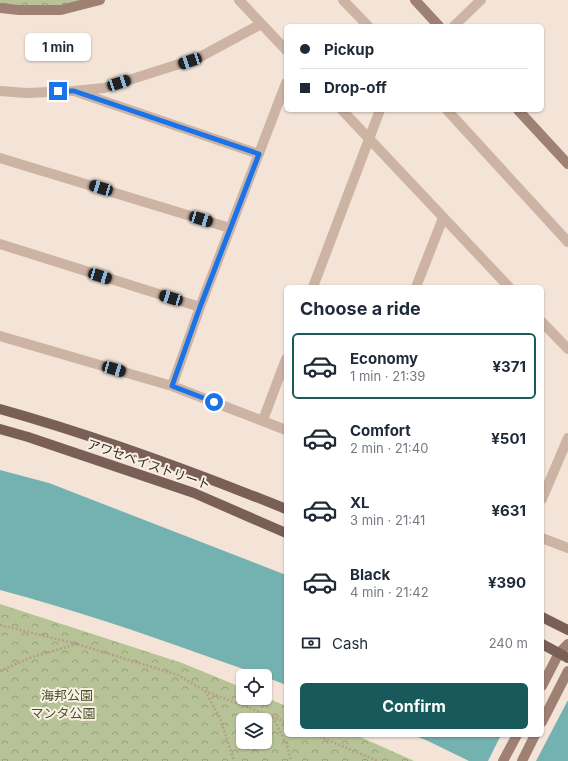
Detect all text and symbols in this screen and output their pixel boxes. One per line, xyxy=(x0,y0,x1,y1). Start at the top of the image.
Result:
callout: 1 min xyxy=(25,33,91,61)
text: 1 min xyxy=(42,39,74,55)
text: Pickup xyxy=(324,40,374,59)
car xyxy=(177,51,203,71)
car xyxy=(106,74,132,92)
text: Drop-off xyxy=(324,78,387,97)
route end xyxy=(49,82,67,100)
car xyxy=(88,179,114,197)
car xyxy=(188,210,214,228)
car xyxy=(87,267,113,285)
car xyxy=(158,289,184,307)
text: Choose a ride xyxy=(300,298,421,319)
icon: car xyxy=(302,348,338,384)
text: Economy xyxy=(350,349,418,368)
text: ¥371 xyxy=(493,357,526,376)
car xyxy=(101,360,127,378)
text: 1 min · 21:39 xyxy=(350,368,425,384)
route start xyxy=(205,393,223,411)
icon: car xyxy=(302,420,338,456)
text: Comfort xyxy=(350,421,411,440)
text: ¥501 xyxy=(491,429,526,448)
street label: アワセベイストリート xyxy=(85,435,213,493)
text: 2 min · 21:40 xyxy=(350,440,428,456)
icon: car xyxy=(302,492,338,528)
text: XL xyxy=(350,493,370,512)
text: ¥631 xyxy=(492,501,526,520)
text: 3 min · 21:41 xyxy=(350,512,425,528)
icon: car xyxy=(302,564,338,600)
text: Black xyxy=(350,565,390,584)
text: ¥390 xyxy=(488,573,526,592)
text: 4 min · 21:42 xyxy=(350,584,429,600)
icon: cash xyxy=(300,632,322,654)
text: Cash xyxy=(332,634,368,653)
text: 240 m xyxy=(489,635,528,651)
map controls xyxy=(236,669,272,749)
button: locate xyxy=(236,669,272,705)
button: Confirm xyxy=(300,683,528,729)
park label: 海邦公園 xyxy=(41,687,93,703)
park label: マンタ公園 xyxy=(30,705,96,721)
button: layers xyxy=(236,713,272,749)

